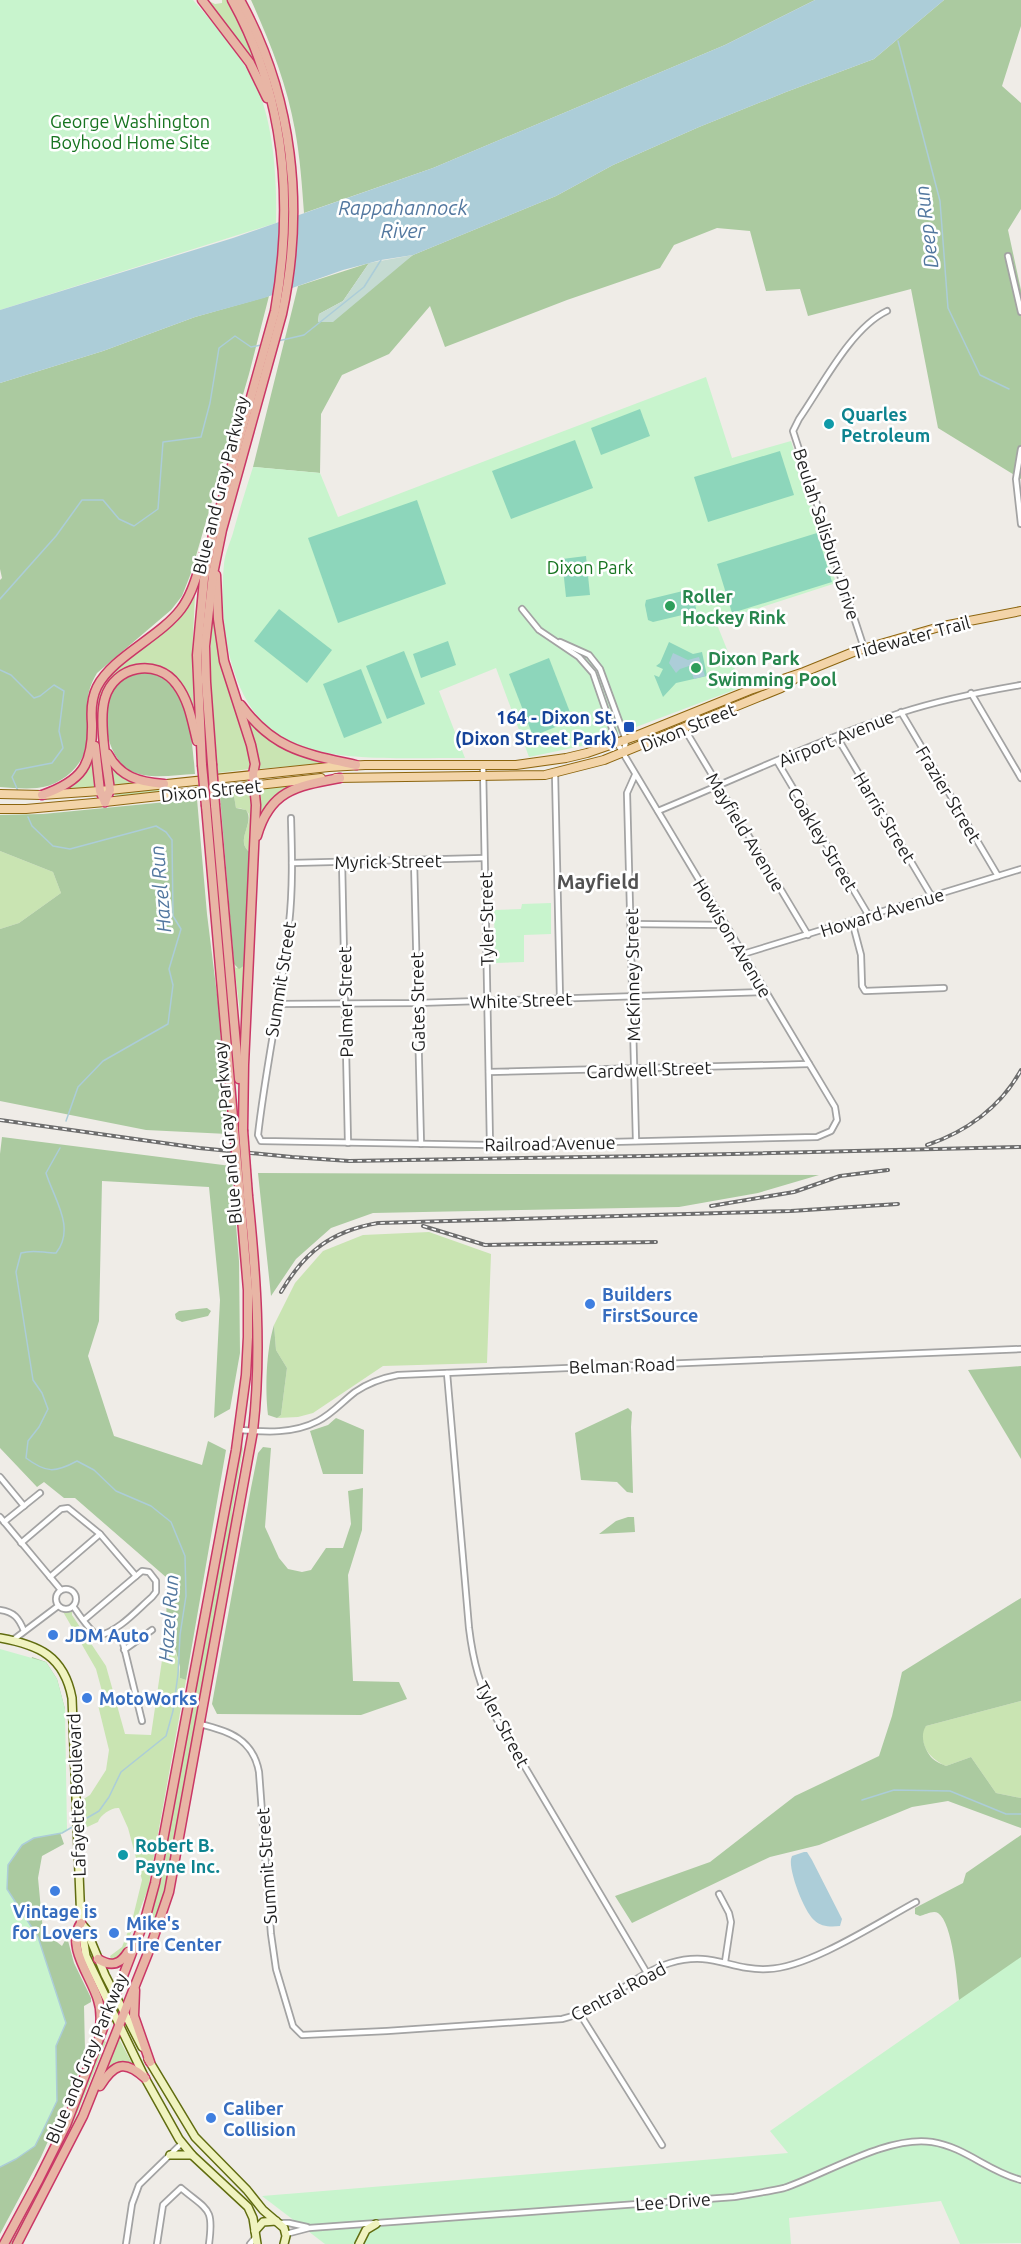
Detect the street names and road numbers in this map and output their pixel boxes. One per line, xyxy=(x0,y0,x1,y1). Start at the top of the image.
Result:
street label: Blue and Gray Parkway xyxy=(188,393,252,576)
street label: Beulah Salisbury Drive xyxy=(790,446,864,622)
street label: Tidewater Trail xyxy=(850,612,972,662)
street label: Dixon Street xyxy=(637,699,739,755)
street label: Airport Avenue xyxy=(775,706,897,770)
street label: Frazier Street xyxy=(912,742,986,846)
street label: Harris Street xyxy=(850,768,920,866)
street label: Mayfield Avenue xyxy=(703,769,789,895)
street label: Dixon Street xyxy=(160,775,262,805)
street label: Coakley Street xyxy=(784,783,862,895)
street label: Myrick Street xyxy=(334,850,442,872)
street label: Tyler Street xyxy=(475,872,497,966)
street label: Howison Avenue xyxy=(690,875,776,1001)
street label: Howard Avenue xyxy=(818,884,946,940)
street label: McKinney Street xyxy=(621,908,643,1042)
street label: Summit Street xyxy=(261,920,299,1038)
street label: Palmer Street xyxy=(334,946,356,1058)
street label: Gates Street xyxy=(406,952,428,1052)
street label: White Street xyxy=(469,988,573,1012)
street label: Blue and Gray Parkway xyxy=(209,1041,245,1225)
street label: Cardwell Street xyxy=(586,1057,712,1081)
street label: Railroad Avenue xyxy=(484,1132,616,1154)
street label: Belman Road xyxy=(568,1353,676,1377)
street label: Tyler Street xyxy=(472,1678,534,1770)
street label: Lafayette Boulevard xyxy=(63,1713,89,1877)
street label: Summit Street xyxy=(252,1807,280,1925)
street label: Central Road xyxy=(567,1958,669,2024)
street label: Blue and Gray Parkway xyxy=(41,1970,131,2146)
street label: Lee Drive xyxy=(635,2188,711,2214)

